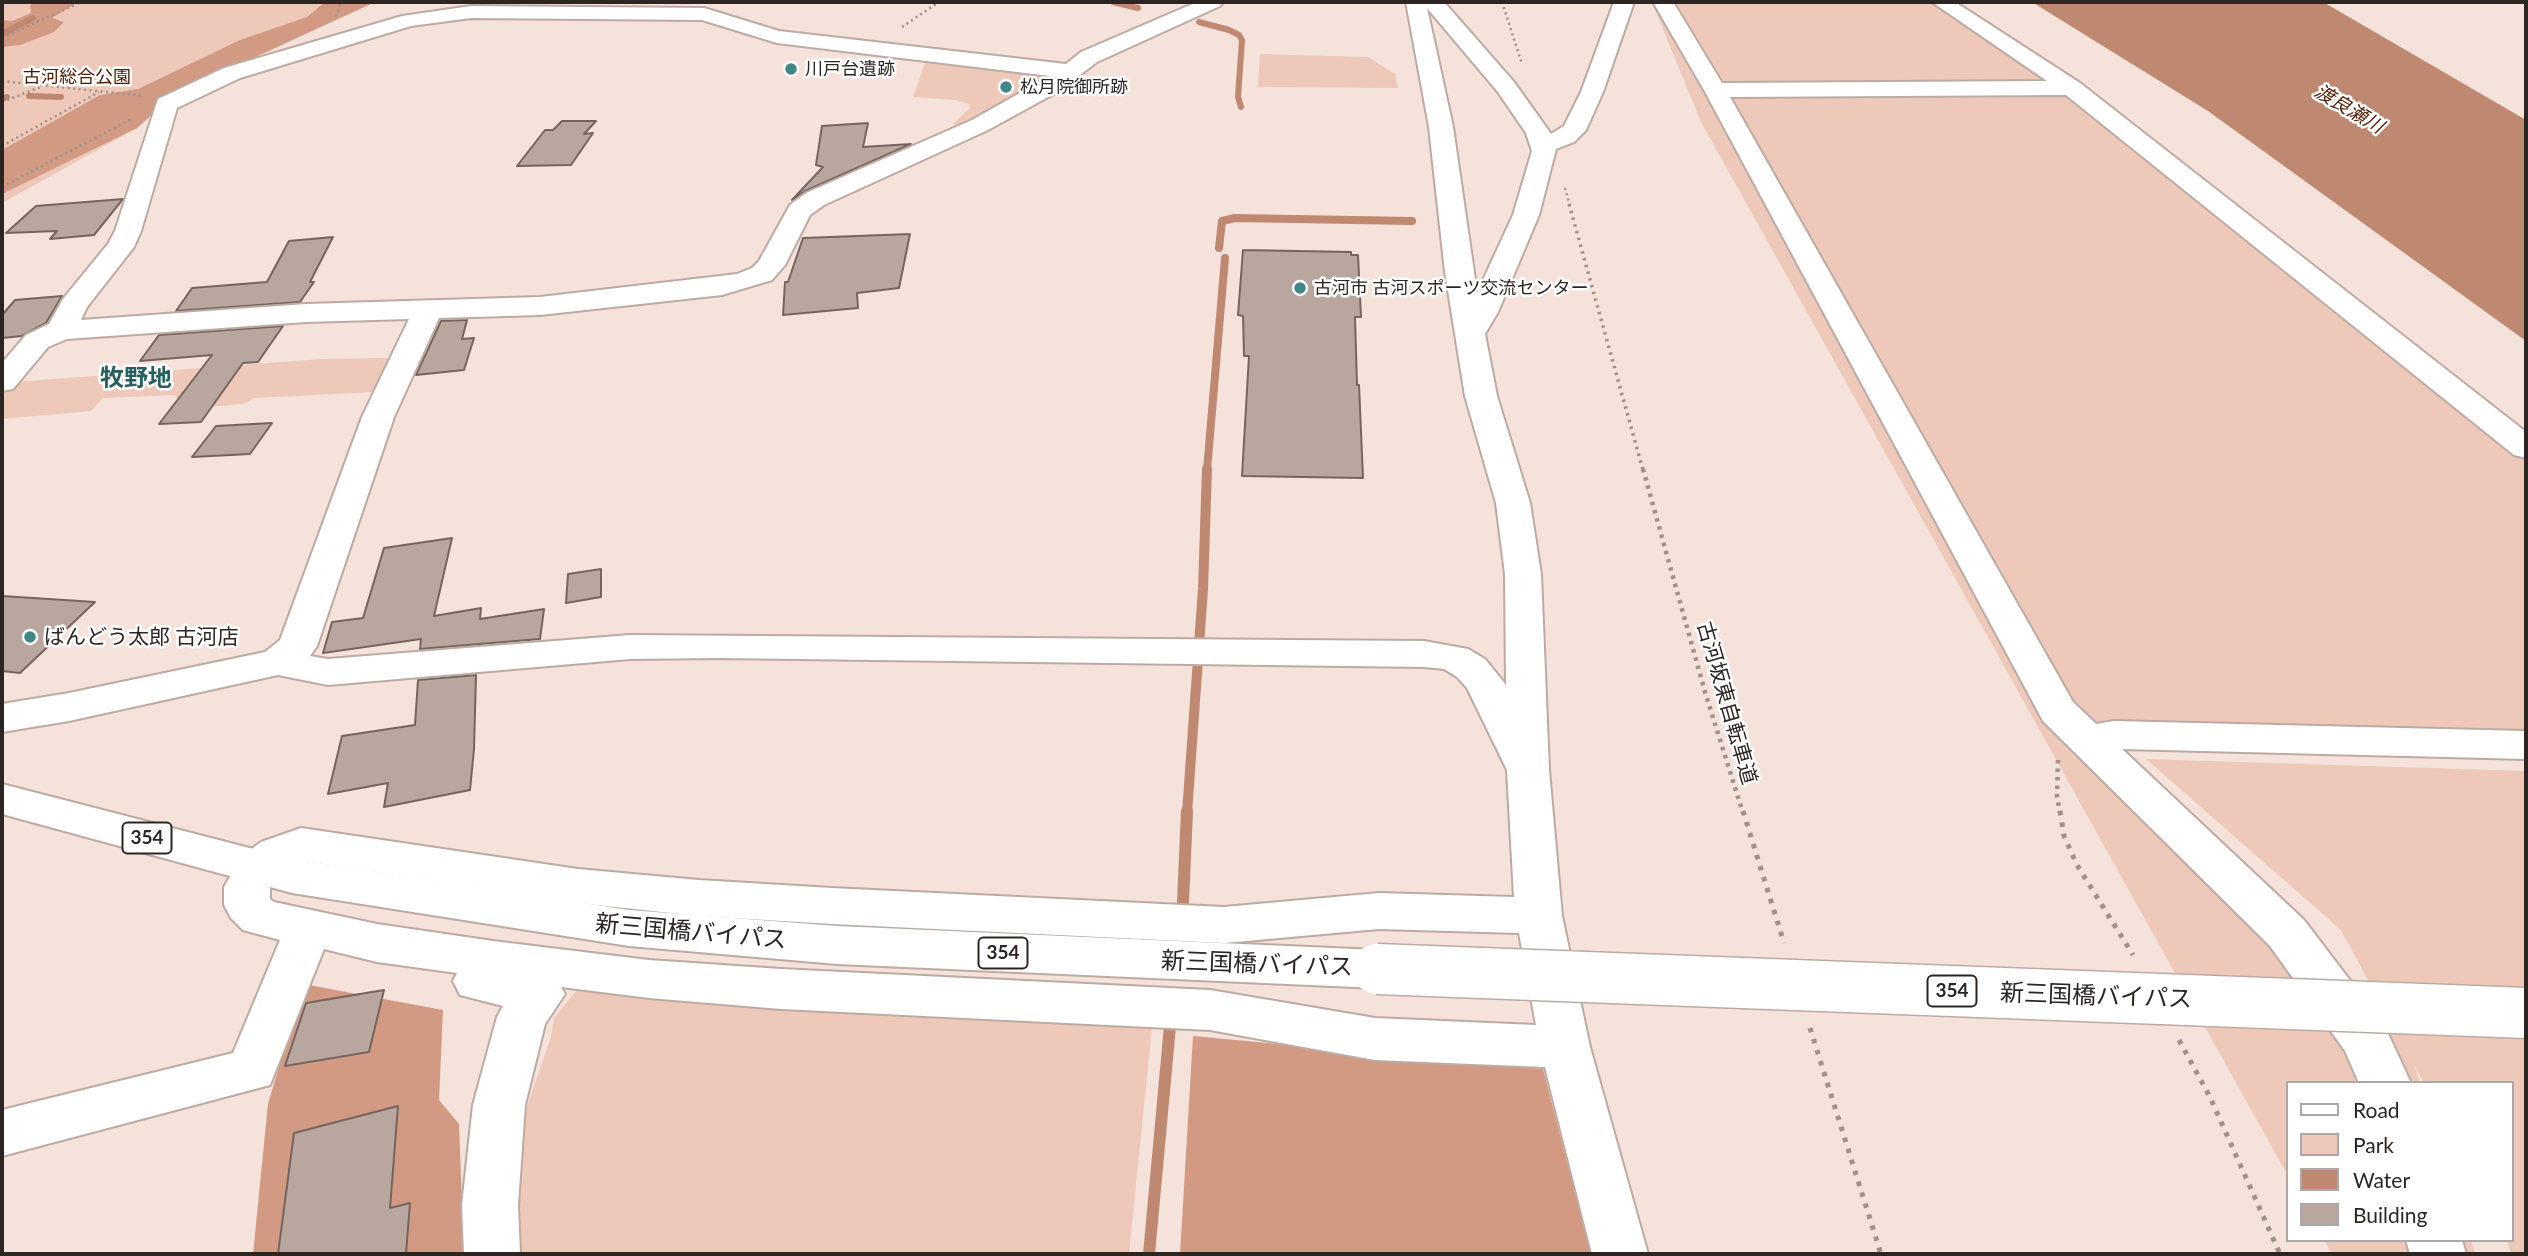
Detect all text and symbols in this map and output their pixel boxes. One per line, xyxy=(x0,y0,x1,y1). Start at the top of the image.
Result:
place label: 川戸台遺跡 xyxy=(805,58,895,80)
marker: 川戸台遺跡 xyxy=(783,61,799,77)
park label: 古河総合公園 xyxy=(23,66,131,88)
place label: 松月院御所跡 xyxy=(1020,76,1128,98)
marker: 松月院御所跡 xyxy=(998,79,1014,95)
water label: 渡良瀬川 xyxy=(2311,80,2387,138)
place label: 古河市 古河スポーツ交流センター xyxy=(1314,277,1589,299)
marker: 古河市 古河スポーツ交流センター xyxy=(1292,280,1308,296)
district label: 牧野地 xyxy=(100,364,172,392)
street label: 古河坂東自転車道 xyxy=(1692,619,1762,787)
place label: ばんどう太郎 古河店 xyxy=(44,624,238,650)
marker: ばんどう太郎 古河店 xyxy=(22,629,38,645)
road number: 354 xyxy=(122,822,172,853)
street label: 新三国橋バイパス xyxy=(594,909,788,955)
road number: 354 xyxy=(978,937,1028,968)
street label: 新三国橋バイパス xyxy=(1161,946,1353,982)
road number: 354 xyxy=(1927,976,1976,1007)
street label: 新三国橋バイパス xyxy=(2000,978,2192,1014)
legend xyxy=(2286,1081,2514,1242)
text: Road xyxy=(2353,1097,2400,1122)
text: Park xyxy=(2353,1132,2394,1157)
text: Water xyxy=(2353,1167,2410,1192)
text: Building xyxy=(2353,1202,2428,1227)

